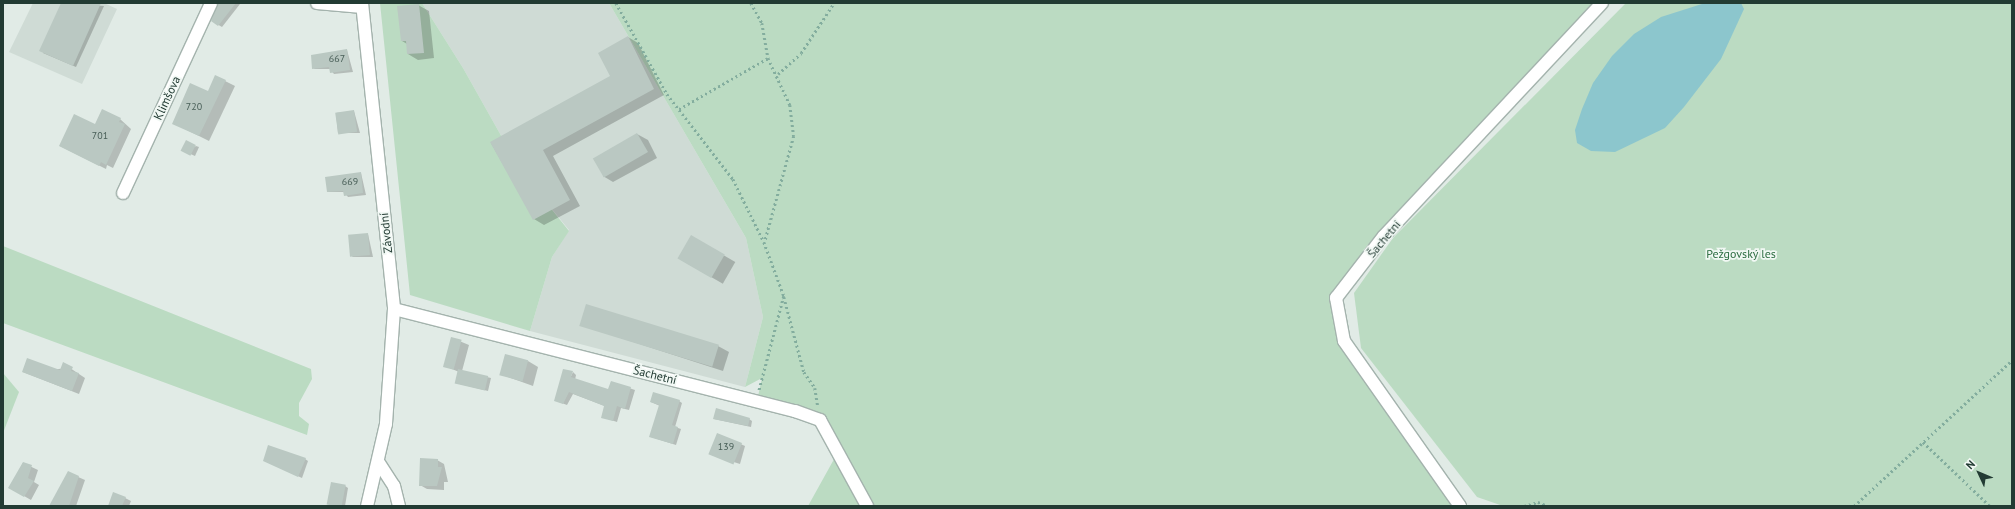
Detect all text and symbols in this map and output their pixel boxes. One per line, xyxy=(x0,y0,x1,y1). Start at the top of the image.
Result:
house number: 667 xyxy=(329,53,345,65)
street label: Klimšova xyxy=(151,74,183,122)
house number: 720 xyxy=(186,101,202,113)
house number: 701 xyxy=(92,130,108,142)
house number: 669 xyxy=(342,176,358,188)
street label: Závodní xyxy=(377,212,395,254)
street label: Šachetní xyxy=(1364,217,1404,261)
park label: Pežgovský les xyxy=(1706,247,1776,261)
street label: Šachetní xyxy=(632,363,678,387)
house number: 139 xyxy=(718,441,734,453)
north arrow xyxy=(1959,453,1999,493)
text: N xyxy=(1963,457,1978,472)

